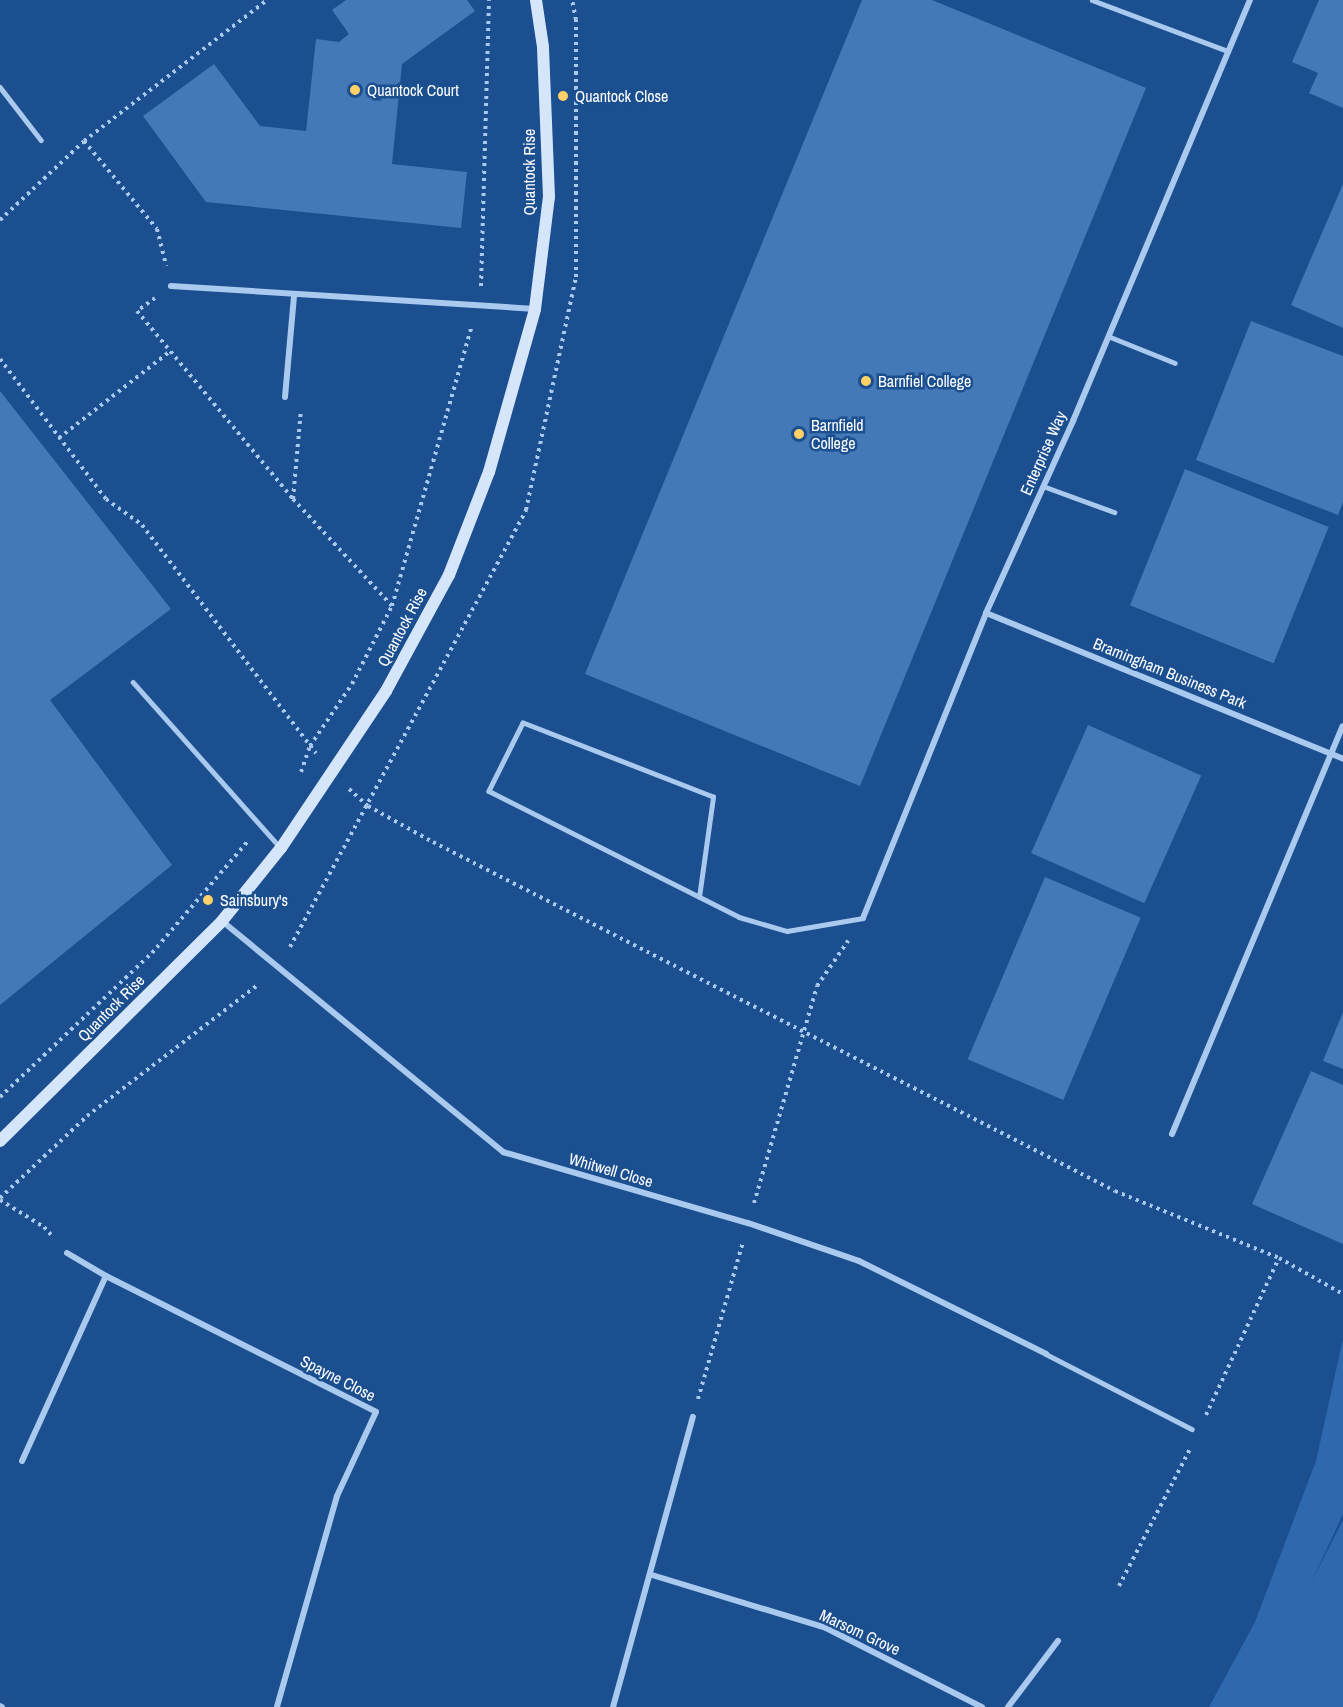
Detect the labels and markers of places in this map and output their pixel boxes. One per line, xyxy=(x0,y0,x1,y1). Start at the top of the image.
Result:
place label: Quantock Court xyxy=(367,80,459,100)
marker: Quantock Court xyxy=(348,83,362,97)
place label: Quantock Close xyxy=(575,86,668,106)
marker: Quantock Close xyxy=(556,89,570,103)
place label: Barnfiel College xyxy=(878,371,971,391)
marker: Barnfiel College xyxy=(859,374,873,388)
place label: Barnfield College xyxy=(811,415,864,453)
marker: Barnfield College xyxy=(792,427,806,441)
place label: Sainsbury's xyxy=(220,890,288,910)
marker: Sainsbury's xyxy=(201,893,215,907)

